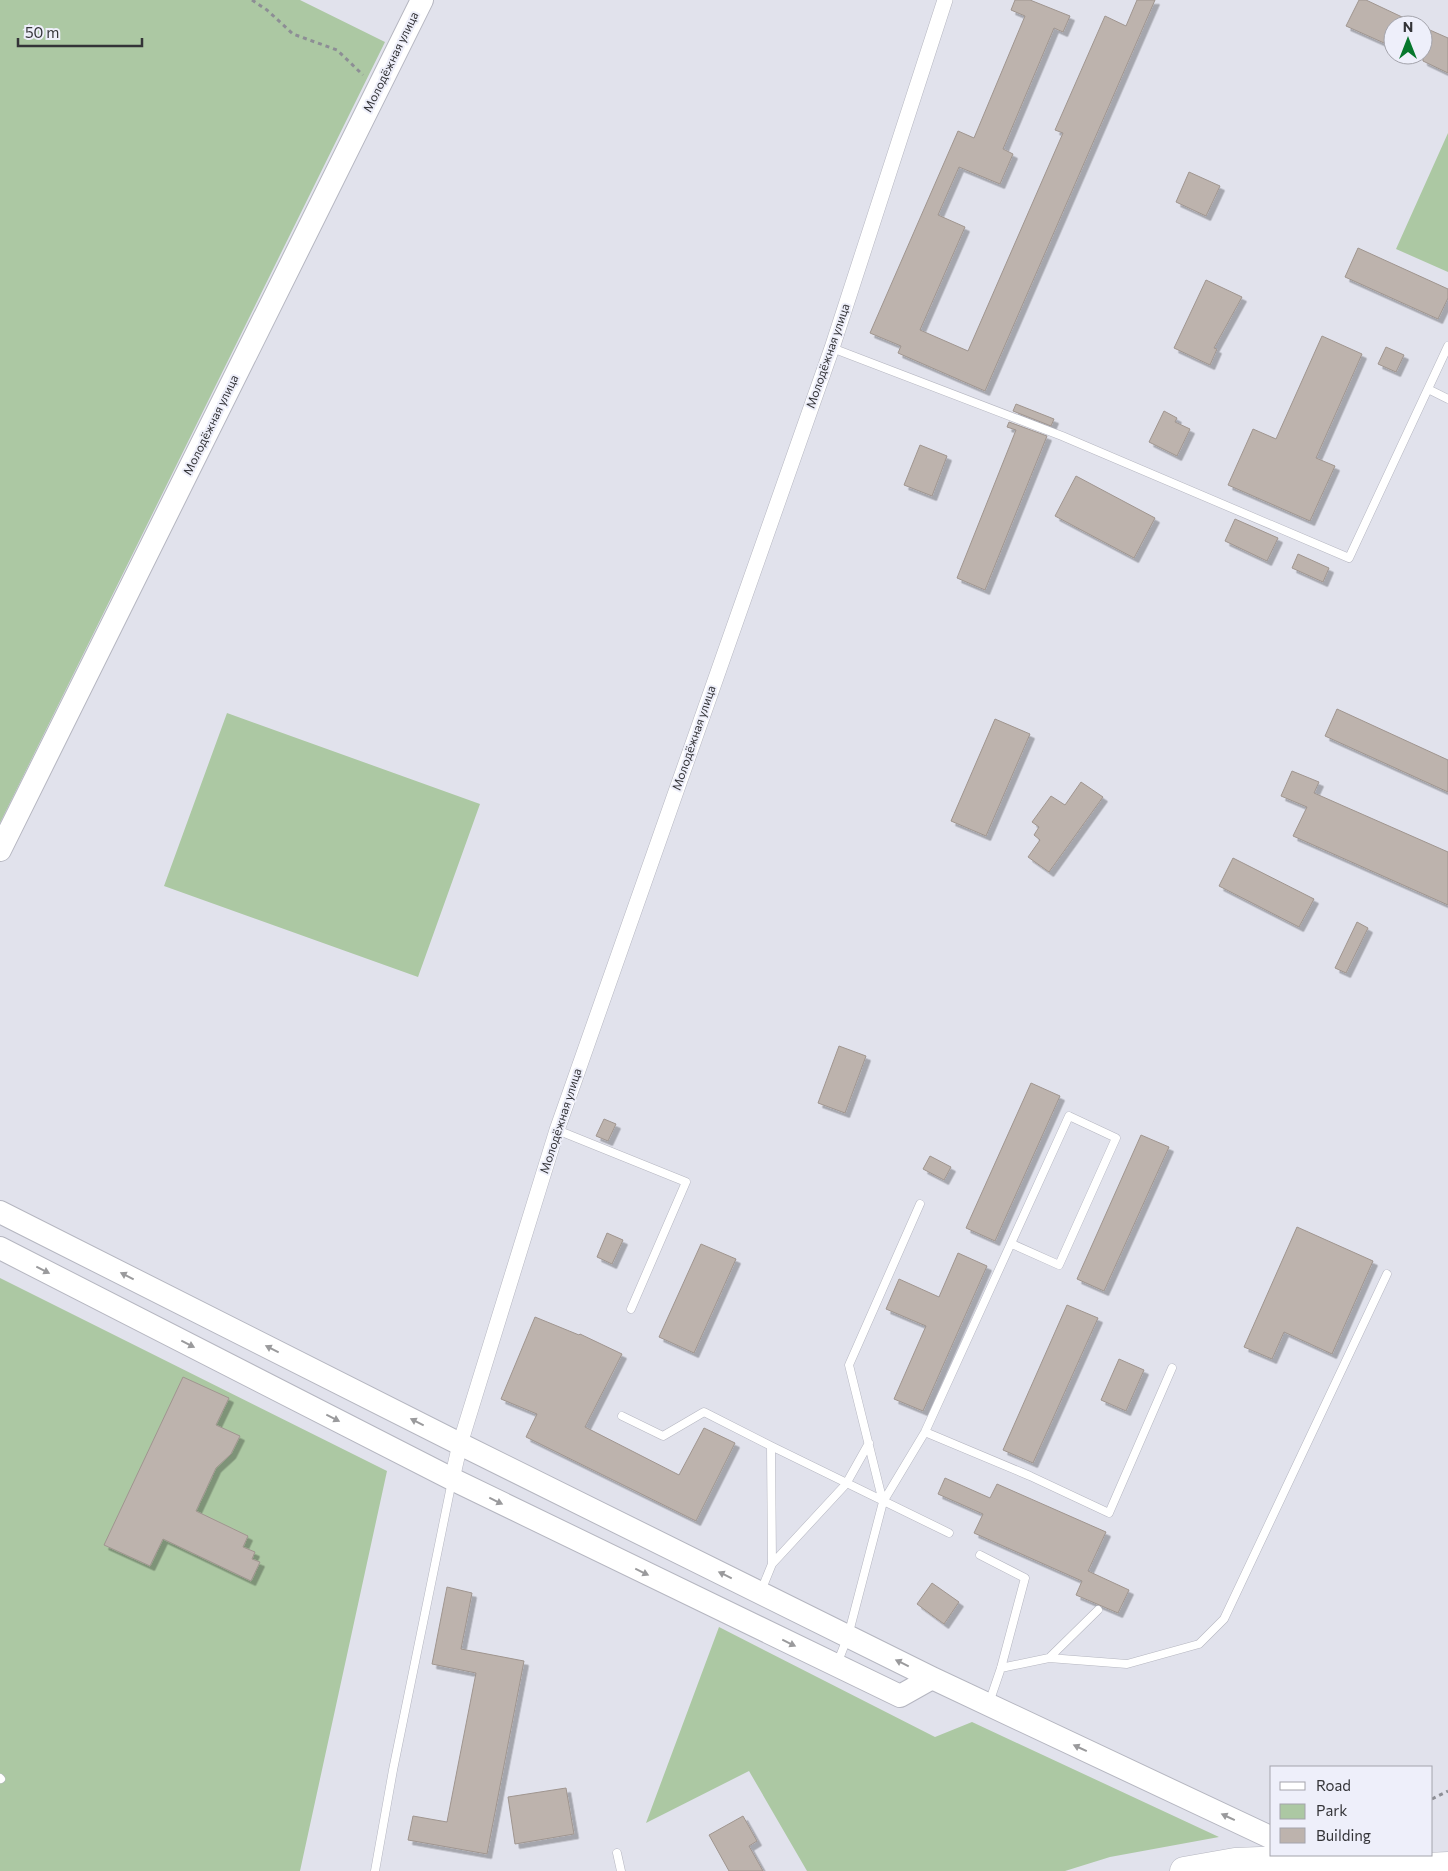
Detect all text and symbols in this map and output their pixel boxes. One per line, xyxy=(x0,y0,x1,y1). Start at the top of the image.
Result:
street label: Молодёжная улица xyxy=(360,9,420,114)
scale bar xyxy=(18,15,141,47)
north arrow xyxy=(1383,15,1433,65)
text: N xyxy=(1403,18,1413,35)
text: 50 m xyxy=(25,23,59,41)
street label: Молодёжная улица xyxy=(803,301,852,410)
street label: Молодёжная улица xyxy=(180,372,240,477)
street label: Молодёжная улица xyxy=(669,683,718,792)
street label: Молодёжная улица xyxy=(536,1066,584,1175)
one-way arrow xyxy=(36,1266,51,1274)
one-way arrow xyxy=(119,1272,134,1280)
one-way arrow xyxy=(181,1340,195,1348)
one-way arrow xyxy=(264,1345,279,1353)
one-way arrow xyxy=(325,1414,340,1422)
one-way arrow xyxy=(409,1418,424,1426)
one-way arrow xyxy=(489,1497,503,1505)
one-way arrow xyxy=(635,1568,649,1576)
one-way arrow xyxy=(718,1571,732,1579)
one-way arrow xyxy=(782,1639,796,1647)
one-way arrow xyxy=(895,1659,909,1667)
one-way arrow xyxy=(1073,1744,1087,1752)
legend xyxy=(1270,1766,1433,1856)
text: Road xyxy=(1316,1776,1351,1794)
text: Park xyxy=(1316,1801,1347,1819)
one-way arrow xyxy=(1221,1813,1235,1821)
text: Building xyxy=(1316,1826,1371,1844)

